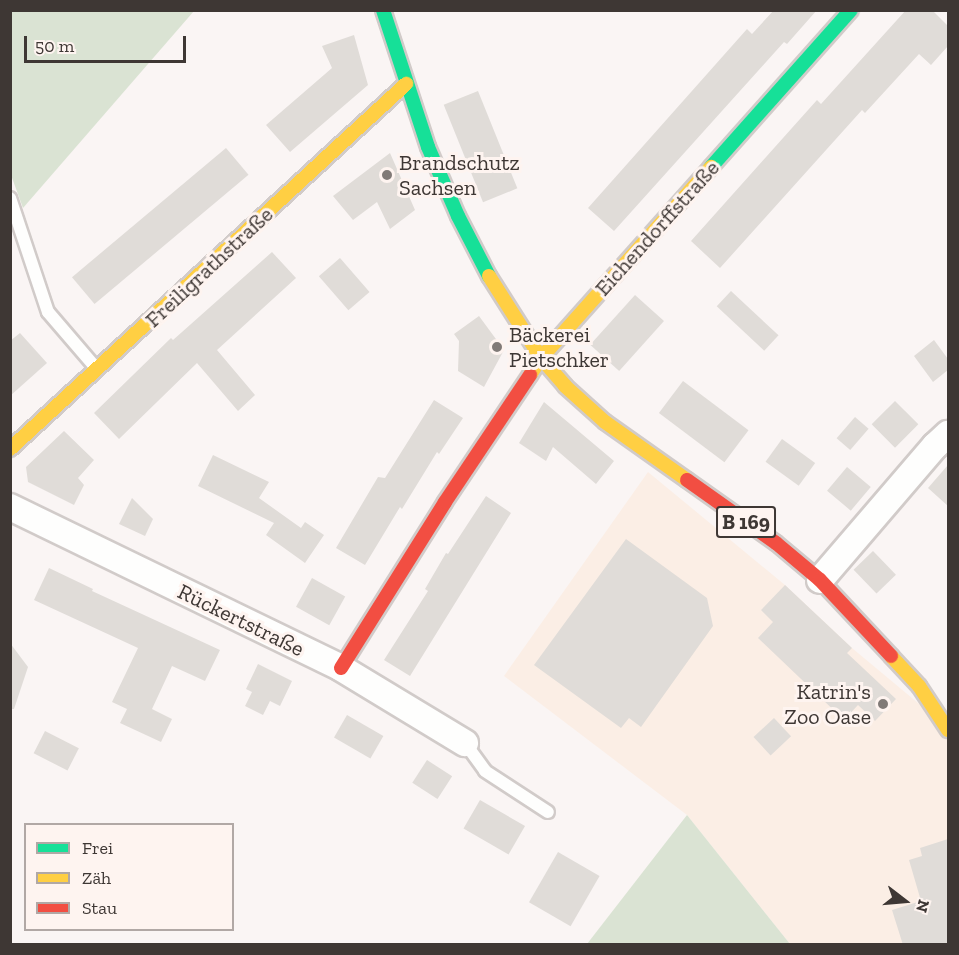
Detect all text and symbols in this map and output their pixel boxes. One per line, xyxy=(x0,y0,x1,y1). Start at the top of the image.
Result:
scale bar xyxy=(27,24,189,62)
text: 50 m xyxy=(35,35,74,57)
place label: Brandschutz Sachsen xyxy=(399,149,520,200)
street label: Eichendorffstraße xyxy=(589,155,725,301)
marker: Brandschutz Sachsen xyxy=(380,168,394,182)
street label: Freiligrathstraße xyxy=(140,201,278,333)
place label: Bäckerei Pietschker xyxy=(509,321,609,372)
marker: Bäckerei Pietschker xyxy=(490,340,504,354)
road number: B 169 xyxy=(716,504,776,540)
street label: Rückertstraße xyxy=(174,578,308,662)
place label: Katrin's Zoo Oase xyxy=(784,678,871,730)
marker: Katrin's Zoo Oase xyxy=(876,697,890,711)
legend xyxy=(24,823,234,931)
text: Frei xyxy=(82,837,113,859)
text: Zäh xyxy=(82,867,111,889)
north arrow xyxy=(875,871,935,931)
text: Stau xyxy=(82,897,117,919)
text: N xyxy=(912,898,934,915)

